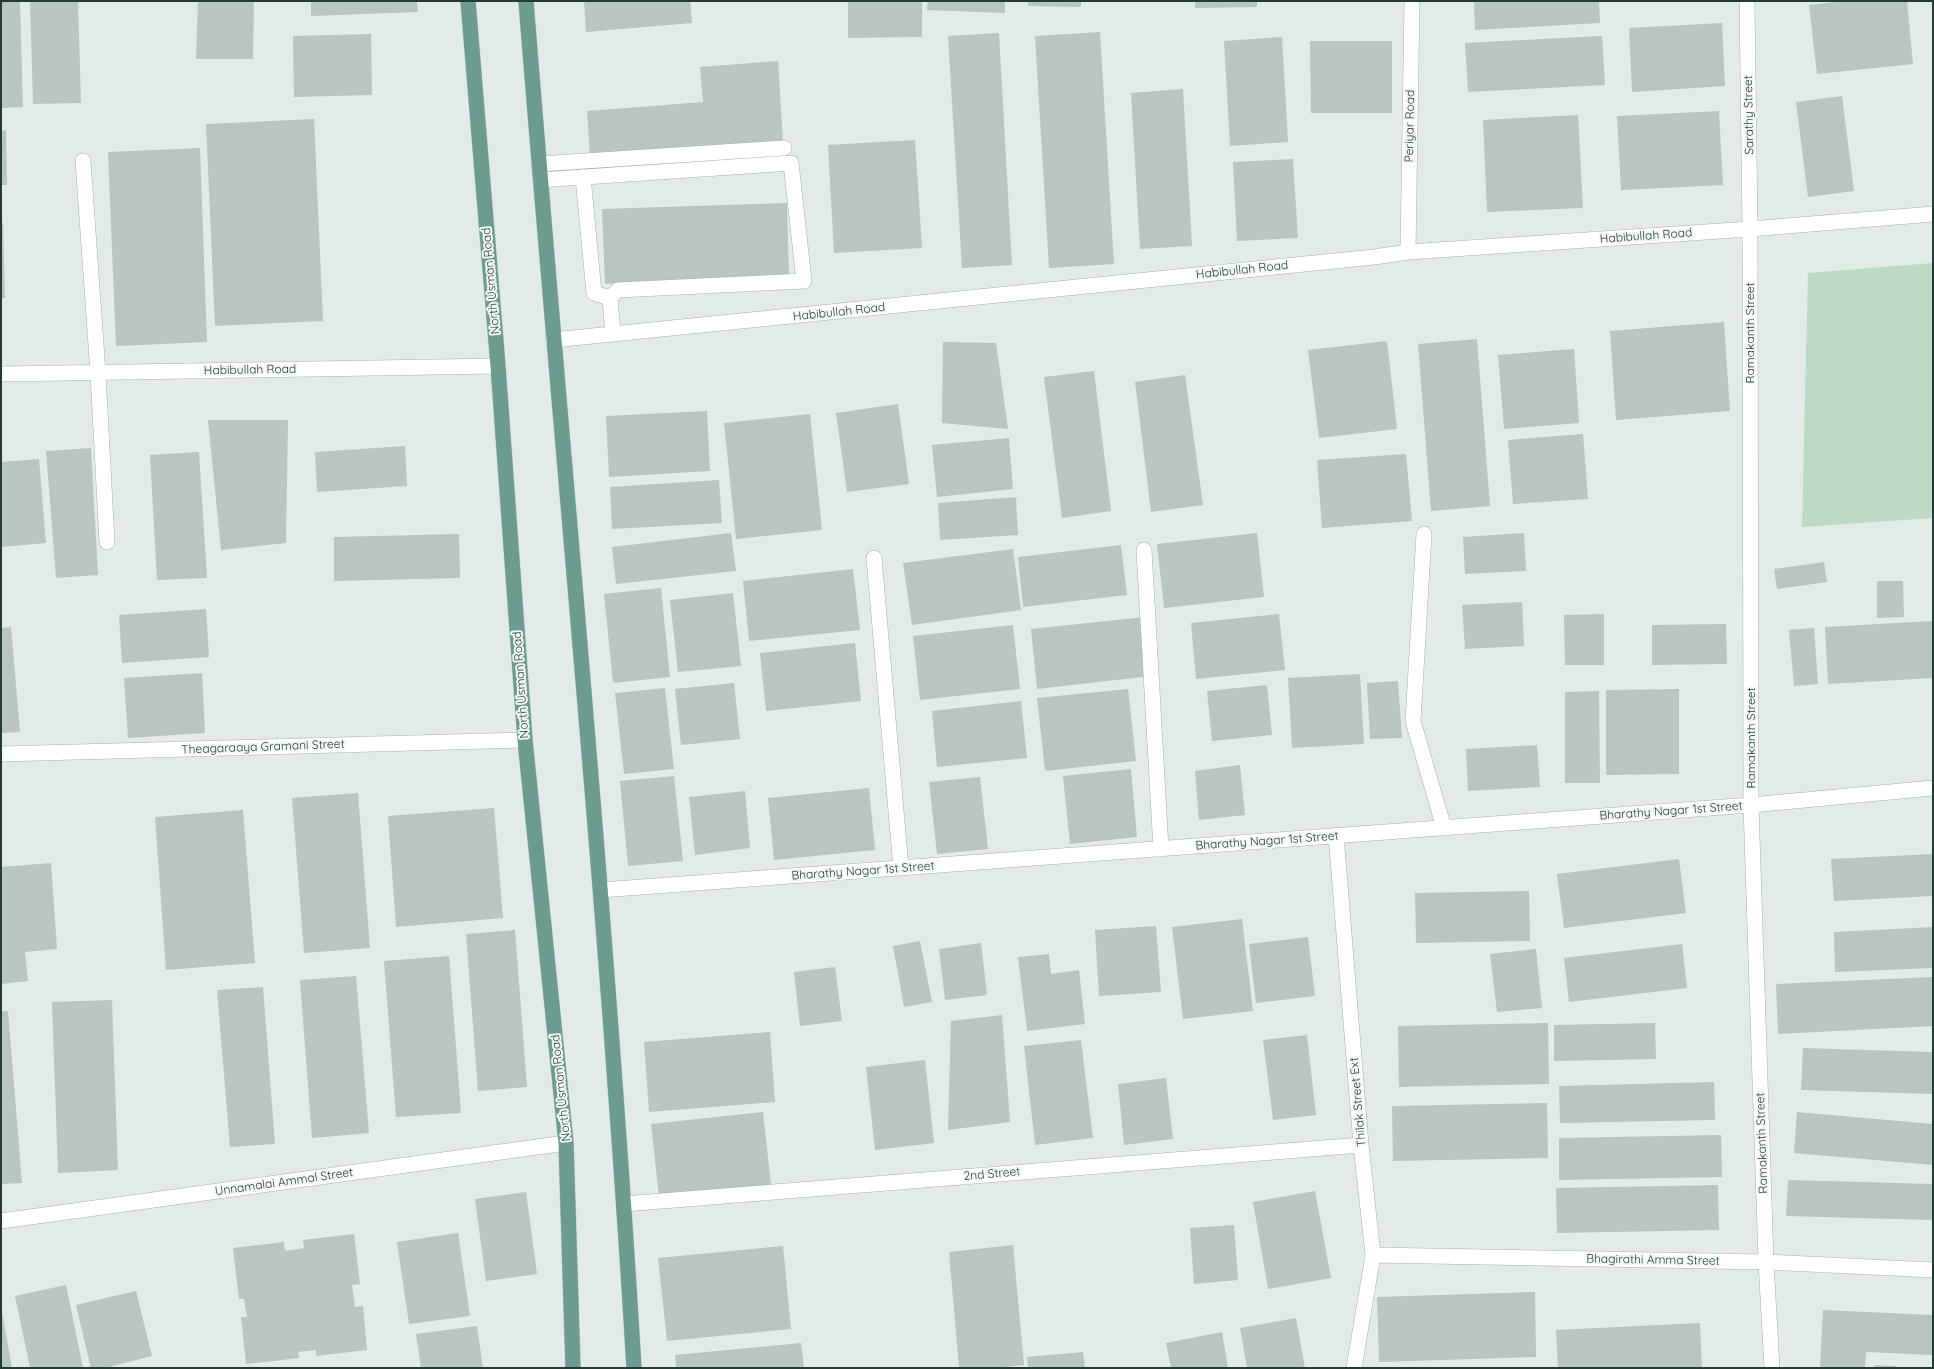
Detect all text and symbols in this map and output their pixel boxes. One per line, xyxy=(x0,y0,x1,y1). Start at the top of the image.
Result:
street label: Sarathy Street xyxy=(1741,75,1757,155)
street label: Periyar Road xyxy=(1402,90,1418,162)
street label: Habibullah Road xyxy=(1599,226,1693,246)
street label: North Usman Road xyxy=(479,227,503,335)
street label: Habibullah Road xyxy=(1195,258,1289,282)
street label: Ramakanth Street xyxy=(1743,282,1757,384)
street label: Habibullah Road xyxy=(792,300,886,324)
street label: Habibullah Road xyxy=(204,362,296,378)
street label: North Usman Road xyxy=(510,631,532,739)
street label: Ramakanth Street xyxy=(1744,687,1758,789)
street label: Theagaraaya Gramani Street xyxy=(181,737,345,757)
street label: Bharathy Nagar 1st Street xyxy=(1599,799,1743,823)
street label: Bharathy Nagar 1st Street xyxy=(1195,829,1339,853)
street label: Bharathy Nagar 1st Street xyxy=(791,859,935,883)
street label: North Usman Road xyxy=(548,1034,574,1142)
street label: Thilak Street Ext xyxy=(1347,1057,1369,1147)
street label: Ramakanth Street xyxy=(1753,1092,1771,1194)
street label: 2nd Street xyxy=(963,1164,1021,1184)
street label: Unnamalai Ammal Street xyxy=(214,1165,354,1199)
street label: Bhagirathi Amma Street xyxy=(1586,1252,1720,1268)

